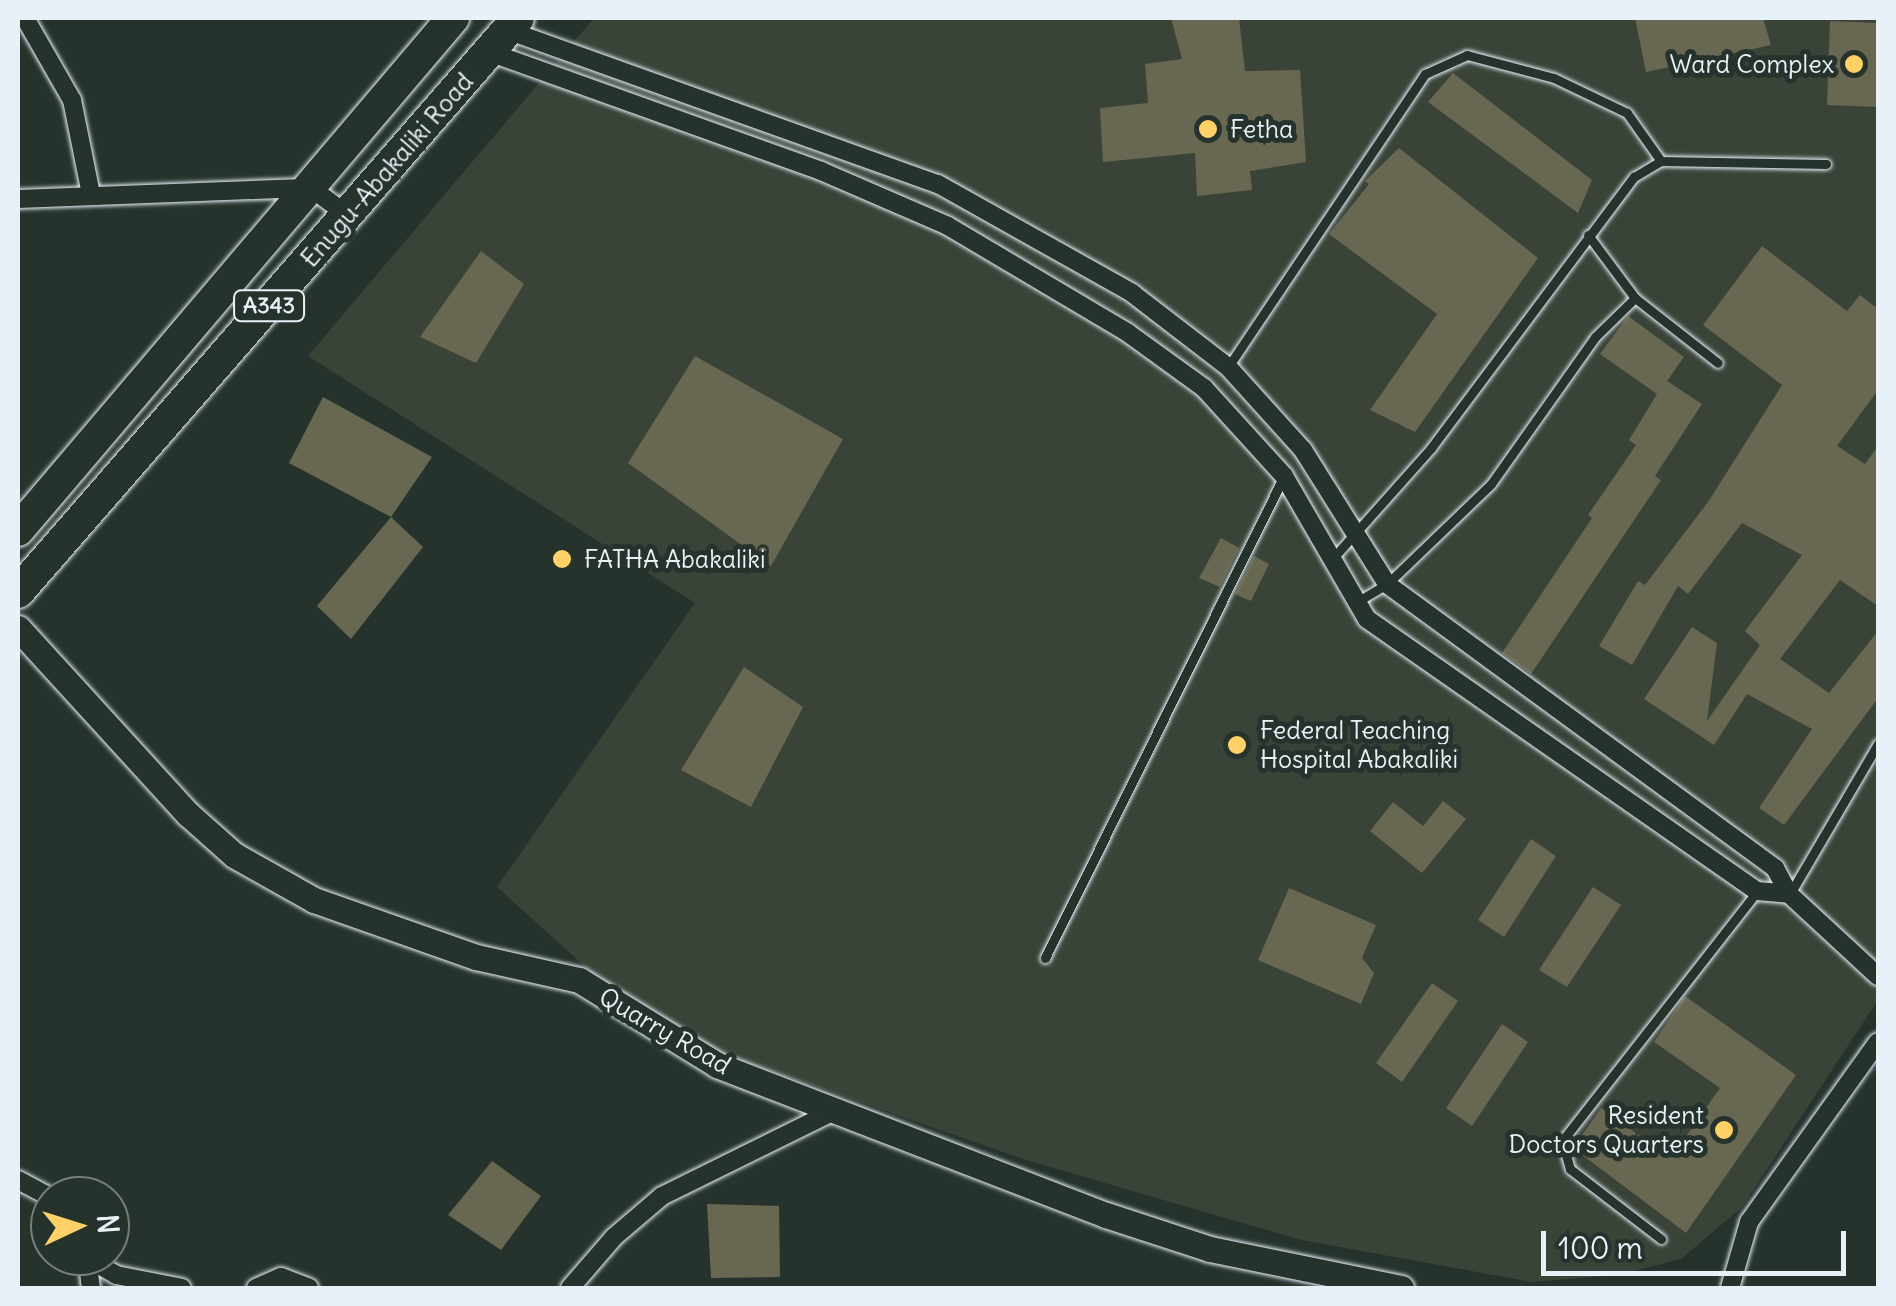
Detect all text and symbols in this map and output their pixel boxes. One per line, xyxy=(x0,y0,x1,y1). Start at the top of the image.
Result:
place label: Ward Complex xyxy=(1669,49,1834,79)
marker: Ward Complex xyxy=(1843,53,1865,75)
street label: Enugu-Abakaliki Road xyxy=(295,67,479,273)
place label: Fetha xyxy=(1230,114,1293,144)
marker: Fetha xyxy=(1195,116,1221,142)
road number: A343 xyxy=(232,289,306,323)
place label: FATHA Abakaliki xyxy=(584,544,766,574)
marker: FATHA Abakaliki xyxy=(549,546,575,572)
place label: Federal Teaching Hospital Abakaliki xyxy=(1260,716,1458,775)
marker: Federal Teaching Hospital Abakaliki xyxy=(1224,732,1250,758)
street label: Quarry Road xyxy=(594,981,736,1081)
place label: Resident Doctors Quarters xyxy=(1508,1101,1704,1160)
marker: Resident Doctors Quarters xyxy=(1713,1119,1735,1141)
north arrow xyxy=(30,1176,130,1276)
scale bar xyxy=(1546,1211,1851,1273)
text: N xyxy=(89,1213,127,1235)
text: 100 m xyxy=(1558,1229,1643,1267)

